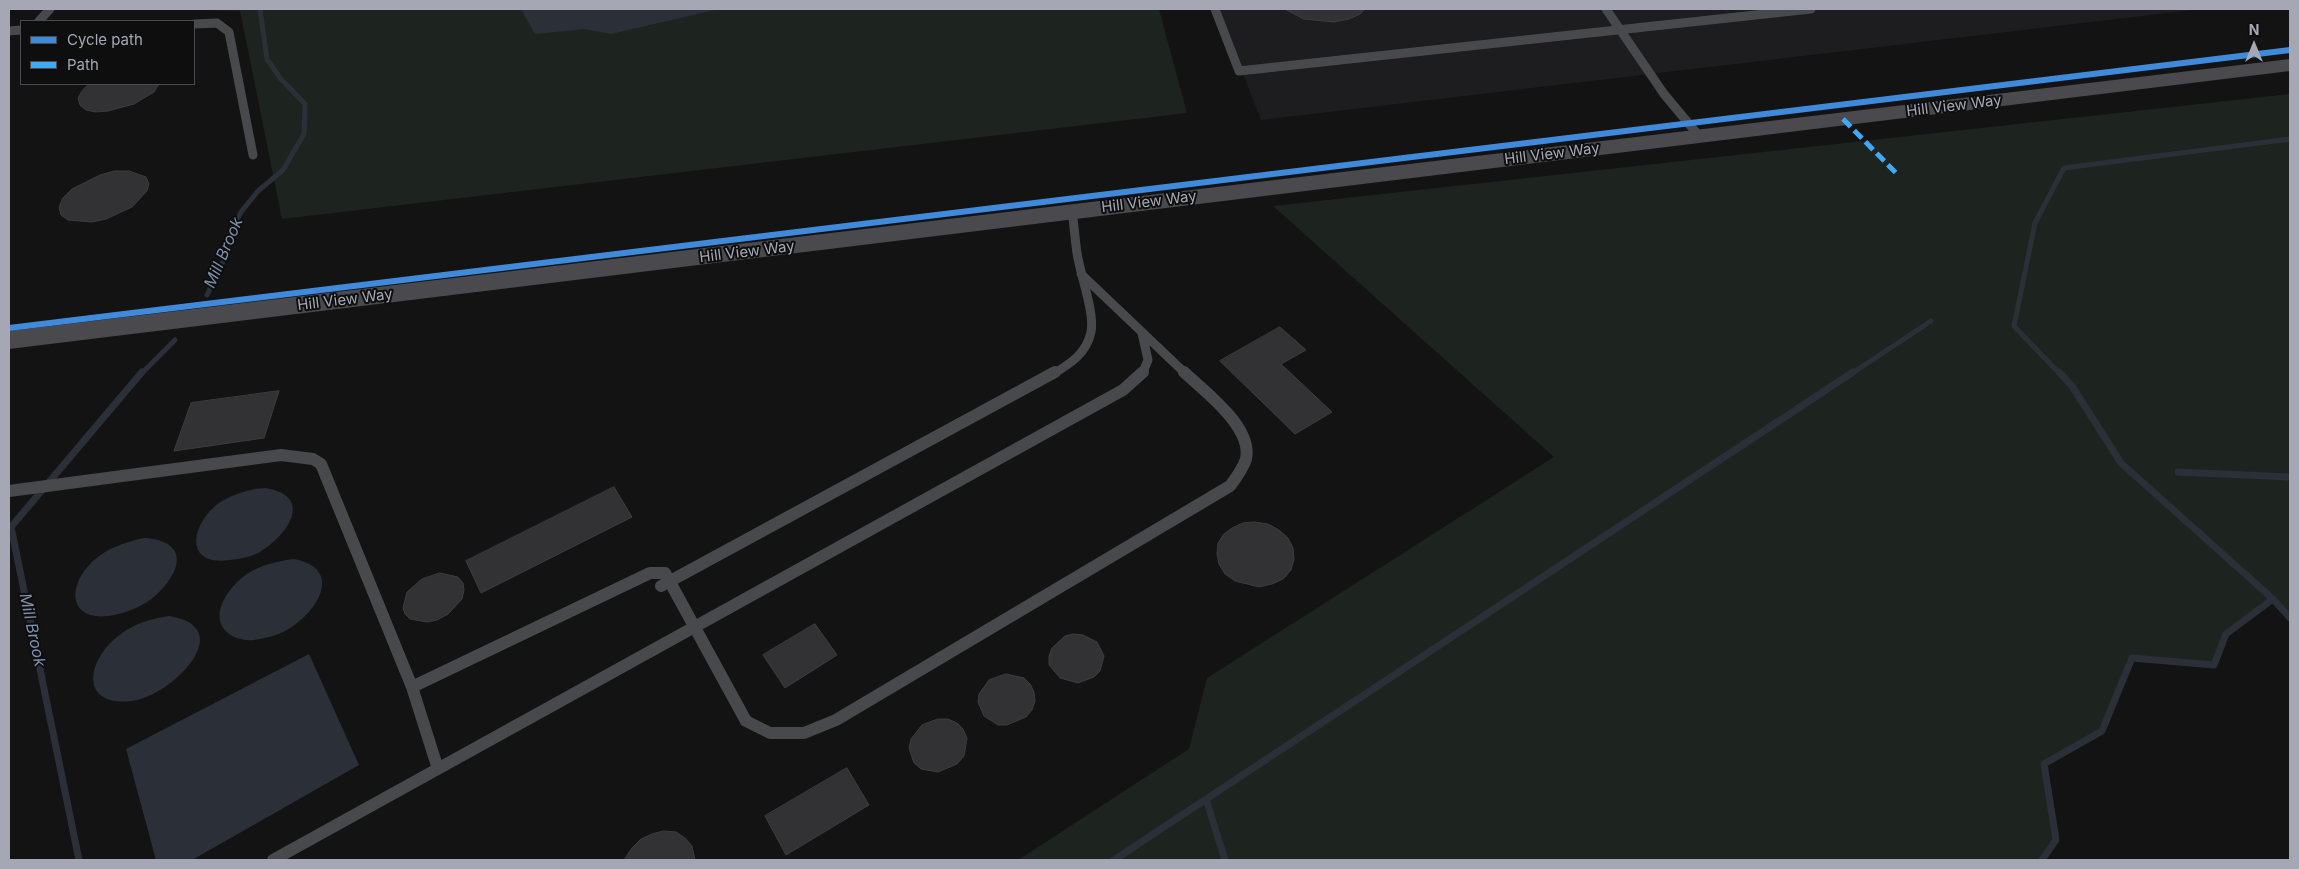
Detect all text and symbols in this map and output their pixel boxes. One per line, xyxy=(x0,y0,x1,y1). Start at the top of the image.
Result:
legend xyxy=(20,20,195,85)
north arrow xyxy=(2229,20,2279,70)
text: N xyxy=(2249,21,2259,38)
text: Cycle path xyxy=(67,30,143,49)
text: Path xyxy=(67,55,99,74)
street label: Hill View Way xyxy=(1905,91,2003,121)
street label: Hill View Way xyxy=(1503,139,1601,169)
street label: Hill View Way xyxy=(1100,187,1198,217)
water label: Mill Brook xyxy=(201,215,247,291)
street label: Hill View Way xyxy=(698,237,796,267)
street label: Hill View Way xyxy=(296,285,394,315)
water label: Mill Brook xyxy=(15,591,49,669)

